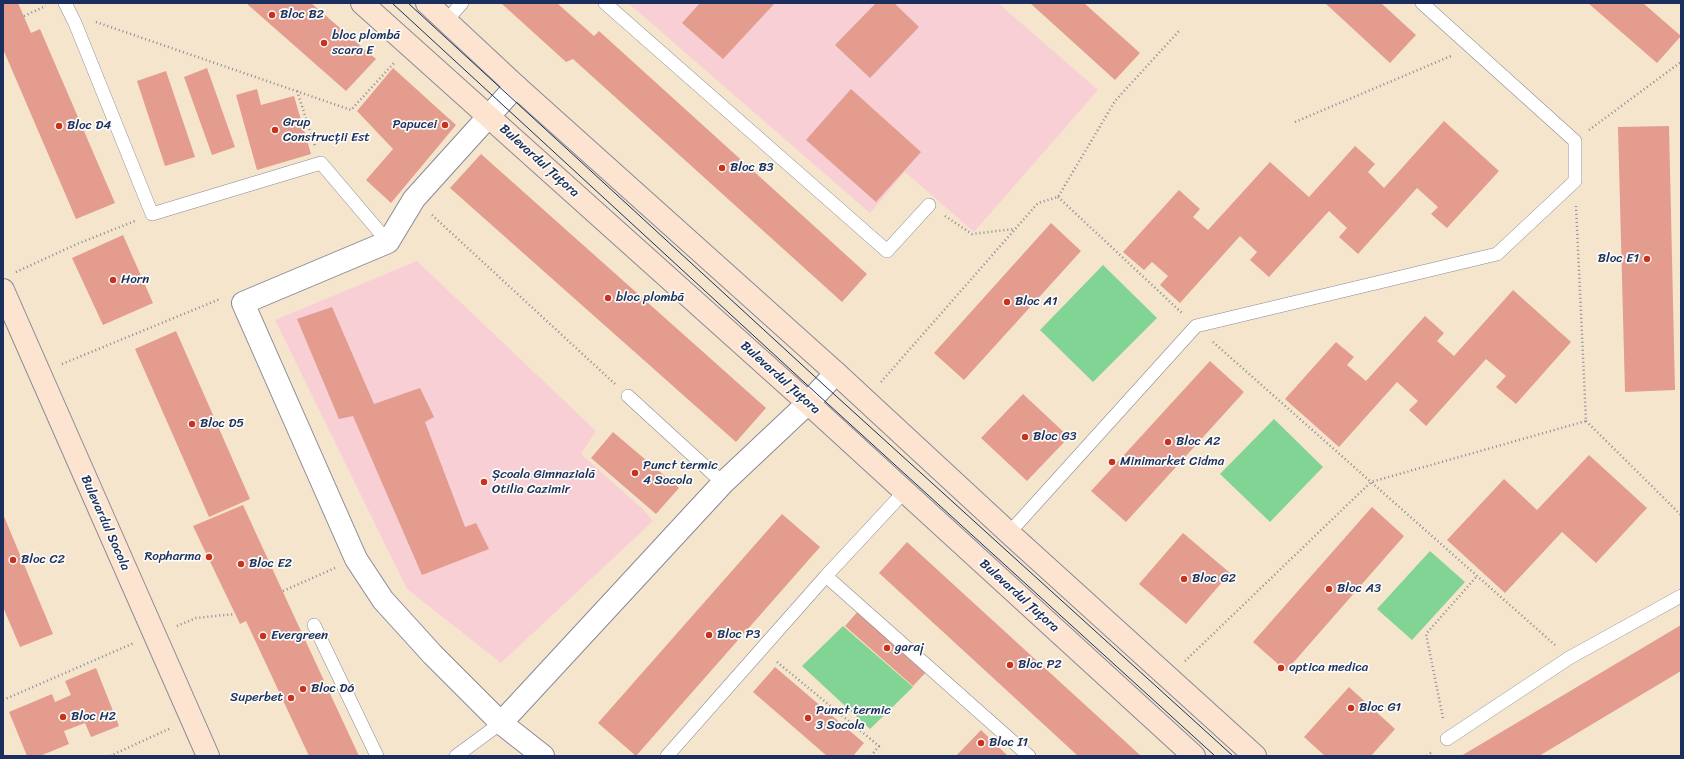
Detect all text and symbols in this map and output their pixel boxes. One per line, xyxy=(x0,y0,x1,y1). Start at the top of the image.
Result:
place label: Bloc B2 xyxy=(280,7,324,23)
marker: Bloc B2 xyxy=(267,10,277,20)
place label: bloc plombă scara E xyxy=(332,28,400,59)
marker: bloc plombă scara E xyxy=(319,38,329,48)
place label: Grup Construcții Est xyxy=(283,115,370,146)
place label: Papucei xyxy=(392,117,437,133)
place label: Bloc D4 xyxy=(67,118,111,134)
marker: Papucei xyxy=(440,120,450,130)
marker: Bloc D4 xyxy=(54,121,64,131)
street label: Bulevardul Țuțora xyxy=(496,121,582,201)
marker: Grup Construcții Est xyxy=(270,125,280,135)
place label: Bloc B3 xyxy=(730,160,774,176)
marker: Bloc B3 xyxy=(717,163,727,173)
place label: Bloc E1 xyxy=(1598,251,1639,267)
marker: Bloc E1 xyxy=(1642,254,1652,264)
place label: Horn xyxy=(121,272,149,288)
marker: Horn xyxy=(108,275,118,285)
place label: bloc plombă xyxy=(616,290,684,306)
marker: bloc plombă xyxy=(603,293,613,303)
place label: Bloc A1 xyxy=(1015,294,1057,310)
marker: Bloc A1 xyxy=(1002,297,1012,307)
street label: Bulevardul Țuțora xyxy=(737,338,823,418)
place label: Bloc D5 xyxy=(200,416,244,432)
marker: Bloc D5 xyxy=(187,419,197,429)
place label: Bloc G3 xyxy=(1033,429,1077,445)
marker: Bloc G3 xyxy=(1020,432,1030,442)
place label: Bloc A2 xyxy=(1176,434,1220,450)
marker: Bloc A2 xyxy=(1163,437,1173,447)
place label: Minimarket Cidma xyxy=(1120,454,1224,470)
marker: Minimarket Cidma xyxy=(1107,457,1117,467)
place label: Punct termic 4 Socola xyxy=(643,458,718,489)
place label: Școala Gimnazială Otilia Cazimir xyxy=(492,467,595,498)
marker: Punct termic 4 Socola xyxy=(630,468,640,478)
street label: Bulevardul Socola xyxy=(77,473,133,573)
marker: Școala Gimnazială Otilia Cazimir xyxy=(479,477,489,487)
place label: Ropharma xyxy=(144,549,201,565)
place label: Bloc C2 xyxy=(21,552,65,568)
marker: Ropharma xyxy=(204,552,214,562)
marker: Bloc C2 xyxy=(8,555,18,565)
place label: Bloc E2 xyxy=(249,556,292,572)
street label: Bulevardul Țuțora xyxy=(976,556,1062,636)
marker: Bloc E2 xyxy=(236,559,246,569)
place label: Bloc G2 xyxy=(1192,571,1236,587)
marker: Bloc G2 xyxy=(1179,574,1189,584)
place label: Bloc A3 xyxy=(1337,581,1381,597)
marker: Bloc A3 xyxy=(1324,584,1334,594)
place label: Bloc P3 xyxy=(717,627,760,643)
place label: Evergreen xyxy=(271,628,328,644)
marker: Bloc P3 xyxy=(704,630,714,640)
marker: Evergreen xyxy=(258,631,268,641)
place label: garaj xyxy=(895,640,924,656)
marker: garaj xyxy=(882,643,892,653)
place label: Bloc P2 xyxy=(1018,657,1062,673)
marker: Bloc P2 xyxy=(1005,660,1015,670)
place label: optica medica xyxy=(1289,660,1368,676)
marker: optica medica xyxy=(1276,663,1286,673)
place label: Bloc D6 xyxy=(311,681,355,697)
marker: Bloc D6 xyxy=(298,684,308,694)
place label: Superbet xyxy=(230,690,283,706)
marker: Superbet xyxy=(286,693,296,703)
place label: Bloc G1 xyxy=(1359,700,1401,716)
place label: Punct termic 3 Socola xyxy=(816,703,891,734)
marker: Bloc G1 xyxy=(1346,703,1356,713)
place label: Bloc H2 xyxy=(71,709,116,725)
marker: Bloc H2 xyxy=(58,712,68,722)
marker: Punct termic 3 Socola xyxy=(803,713,813,723)
place label: Bloc I1 xyxy=(989,735,1028,751)
marker: Bloc I1 xyxy=(976,738,986,748)

